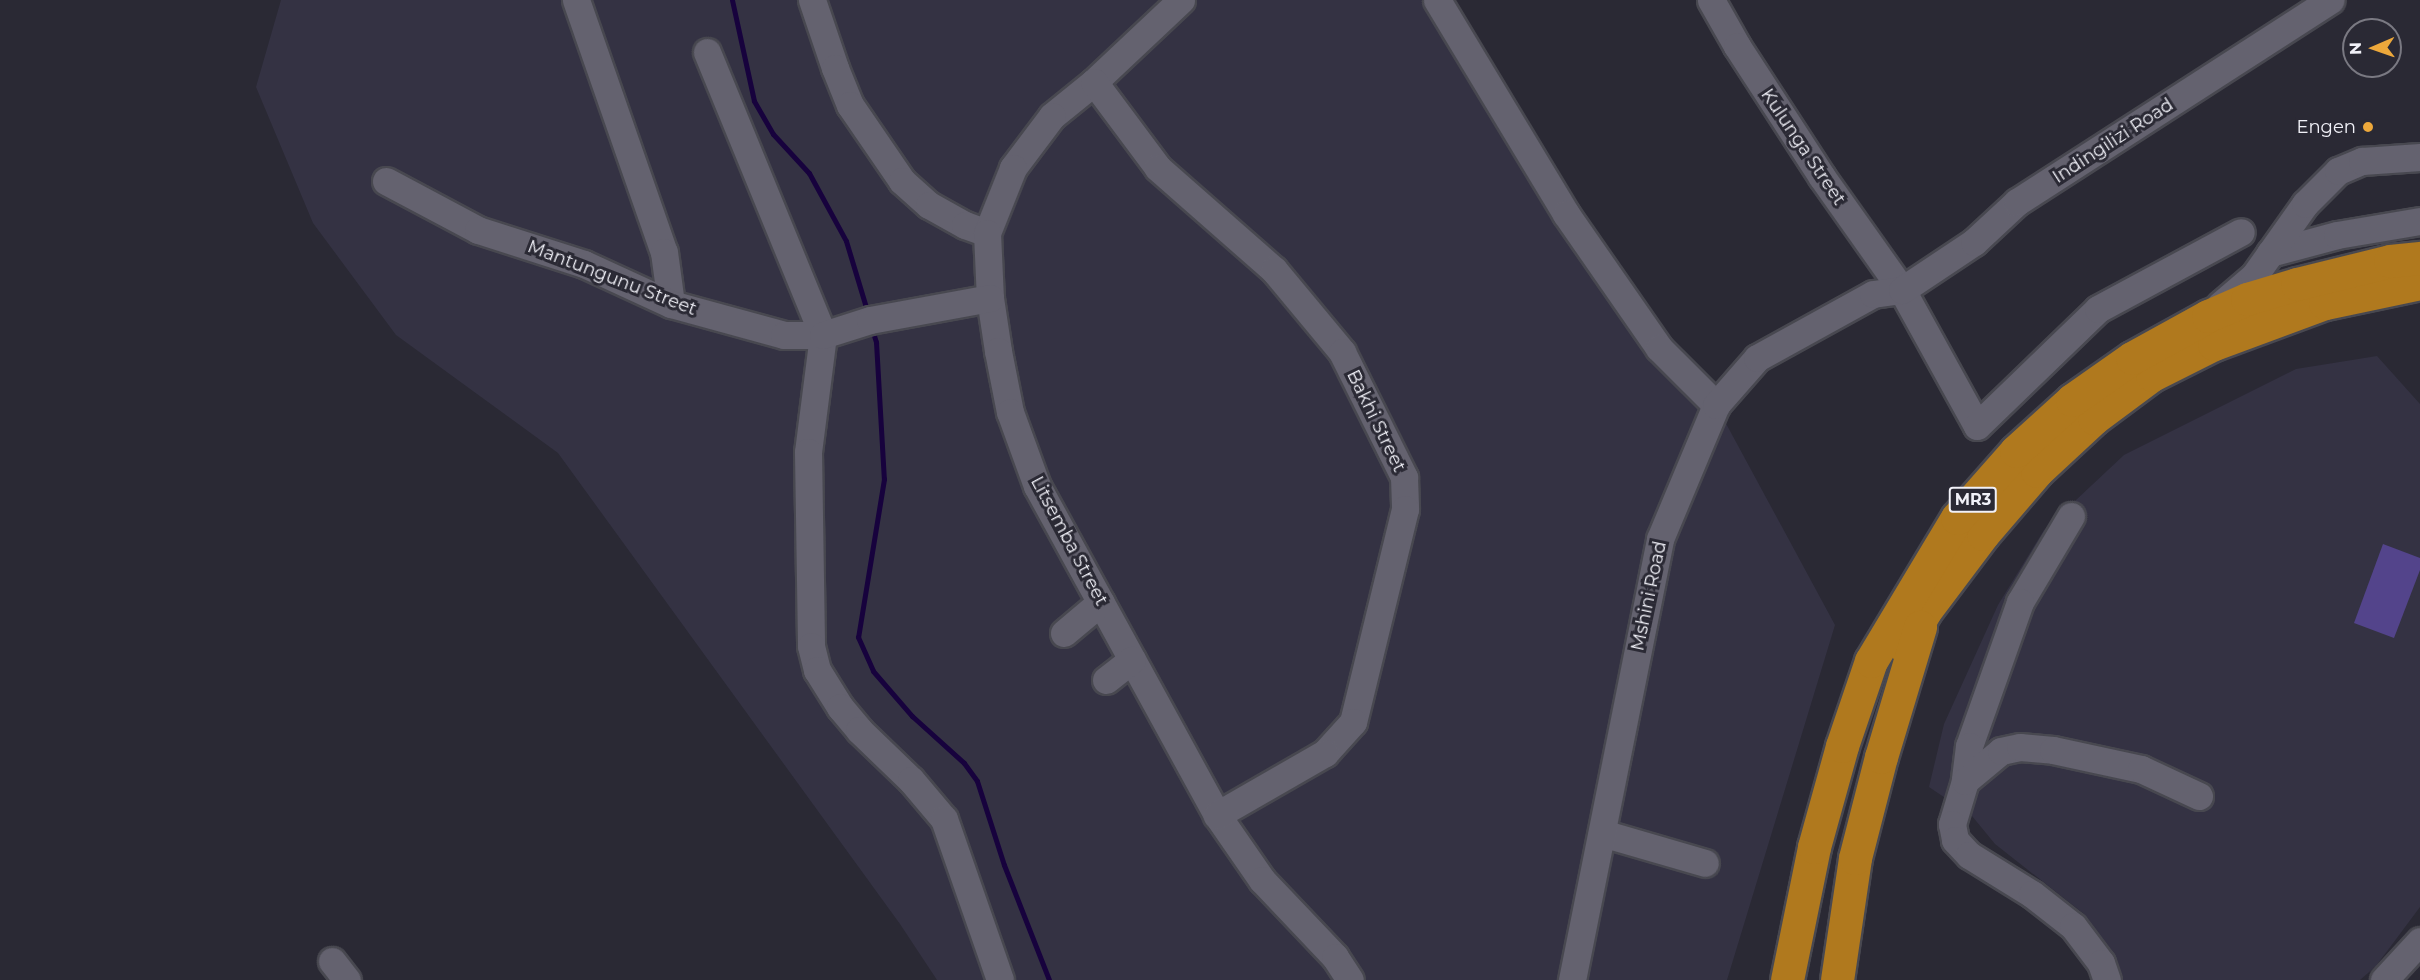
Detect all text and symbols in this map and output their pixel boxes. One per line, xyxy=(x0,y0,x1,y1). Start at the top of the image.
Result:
north arrow xyxy=(2342,18,2402,78)
text: N xyxy=(2346,42,2365,55)
street label: Kulunga Street xyxy=(1756,85,1850,209)
street label: Indingilizi Road xyxy=(2049,94,2177,188)
place label: Engen xyxy=(2296,116,2356,138)
marker: Engen xyxy=(2361,120,2375,134)
street label: Mantungunu Street xyxy=(524,236,700,320)
street label: Bakhi Street xyxy=(1342,366,1410,476)
street label: Litsemba Street xyxy=(1026,473,1112,609)
road number: MR3 xyxy=(1948,487,1998,513)
street label: Mshini Road xyxy=(1627,539,1671,653)

